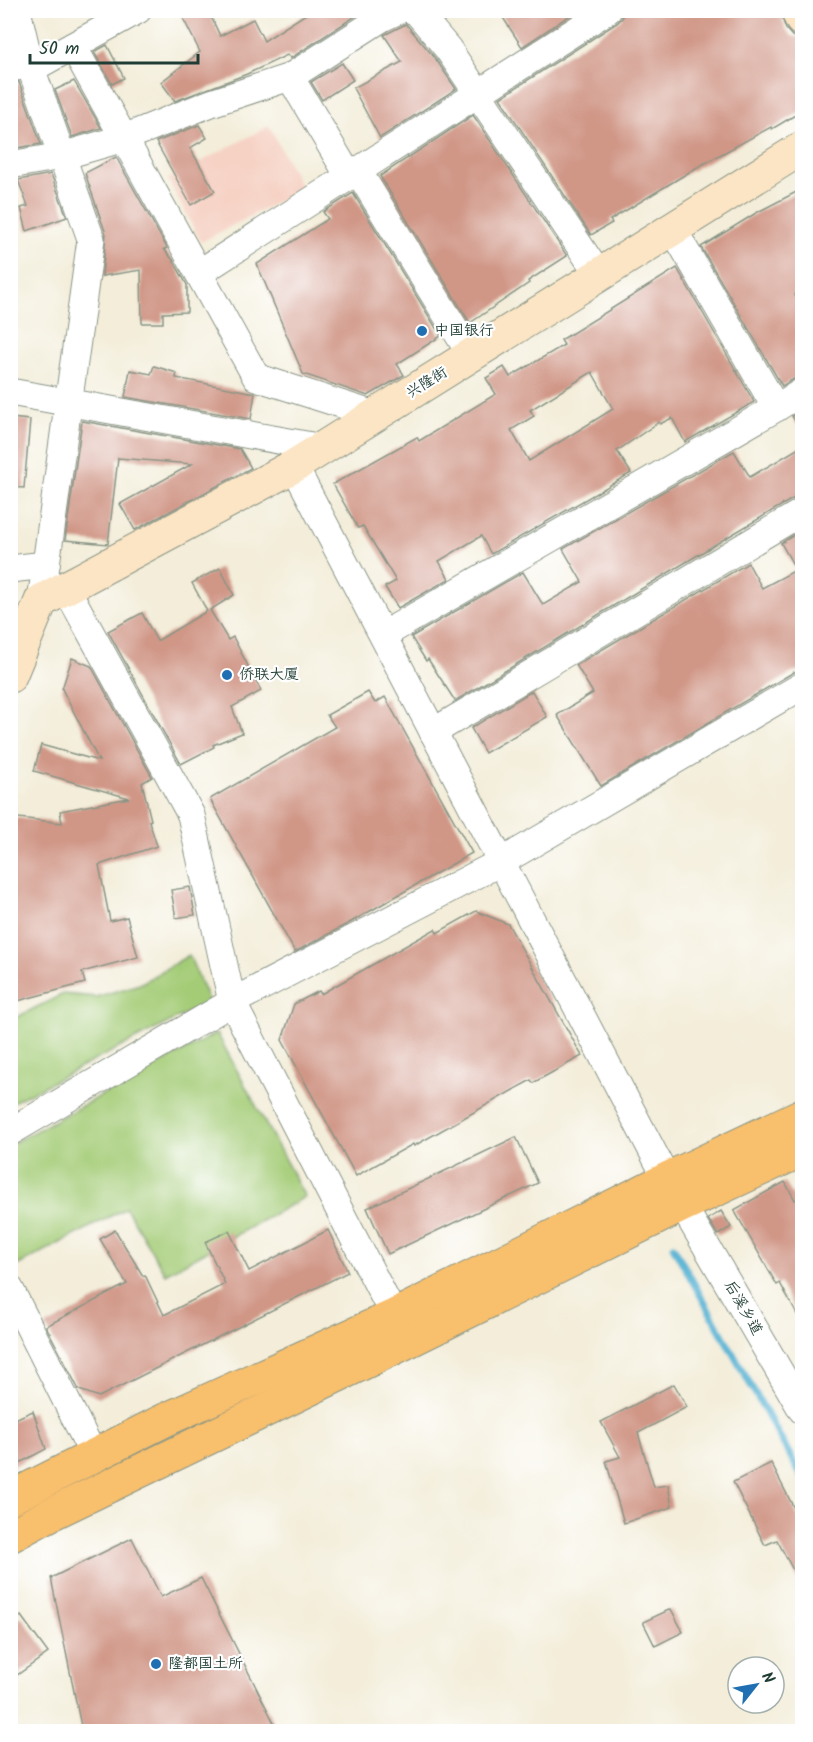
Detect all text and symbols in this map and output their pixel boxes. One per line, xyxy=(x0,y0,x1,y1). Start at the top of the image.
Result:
scale bar xyxy=(30,27,198,65)
text: 50 m xyxy=(39,35,79,64)
place label: 中国银行 xyxy=(434,319,494,343)
marker: 中国银行 xyxy=(415,324,429,338)
street label: 兴隆街 xyxy=(402,361,452,405)
place label: 侨联大厦 xyxy=(239,663,299,687)
marker: 侨联大厦 xyxy=(220,668,234,682)
street label: 后溪乡道 xyxy=(718,1276,768,1340)
place label: 隆都国土所 xyxy=(168,1652,243,1676)
north arrow xyxy=(726,1655,786,1715)
marker: 隆都国土所 xyxy=(149,1657,163,1671)
text: N xyxy=(754,1667,781,1689)

